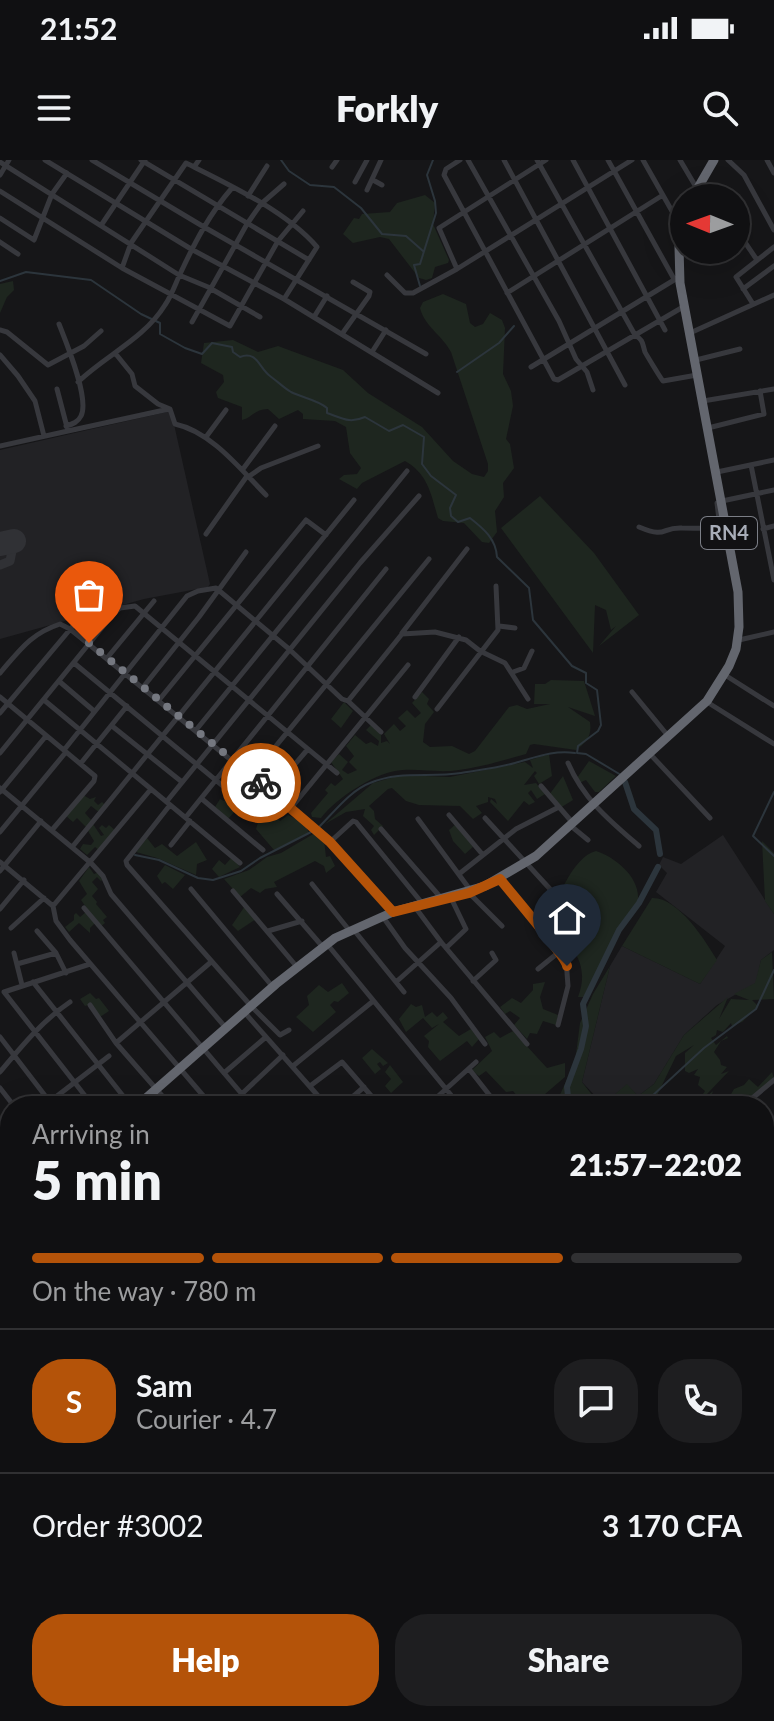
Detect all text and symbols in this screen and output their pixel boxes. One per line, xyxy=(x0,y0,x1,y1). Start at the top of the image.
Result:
text: 21:52 xyxy=(40,10,117,46)
icon: menu xyxy=(32,86,76,130)
text: Forkly xyxy=(336,86,438,130)
icon: search xyxy=(698,86,742,130)
north arrow xyxy=(670,184,750,264)
map controls xyxy=(670,184,750,264)
road number: RN4 xyxy=(701,517,757,549)
pin xyxy=(55,561,123,643)
icon: bag xyxy=(67,573,111,617)
courier xyxy=(221,743,301,823)
icon: bike xyxy=(239,761,283,805)
pin xyxy=(533,884,601,966)
icon: home xyxy=(545,896,589,940)
text: Arriving in xyxy=(32,1118,150,1150)
text: 21:57–22:02 xyxy=(569,1146,742,1182)
text: 5 min xyxy=(32,1149,162,1211)
text: On the way · 780 m xyxy=(32,1275,256,1307)
button: chat xyxy=(554,1359,638,1443)
button: phone xyxy=(658,1359,742,1443)
text: Sam xyxy=(136,1367,193,1403)
text: S xyxy=(66,1383,82,1419)
text: Courier · 4.7 xyxy=(136,1403,277,1435)
text: Order #3002 xyxy=(32,1507,204,1543)
text: 3 170 CFA xyxy=(602,1507,742,1543)
button: Help xyxy=(32,1614,379,1706)
button: Share xyxy=(395,1614,742,1706)

